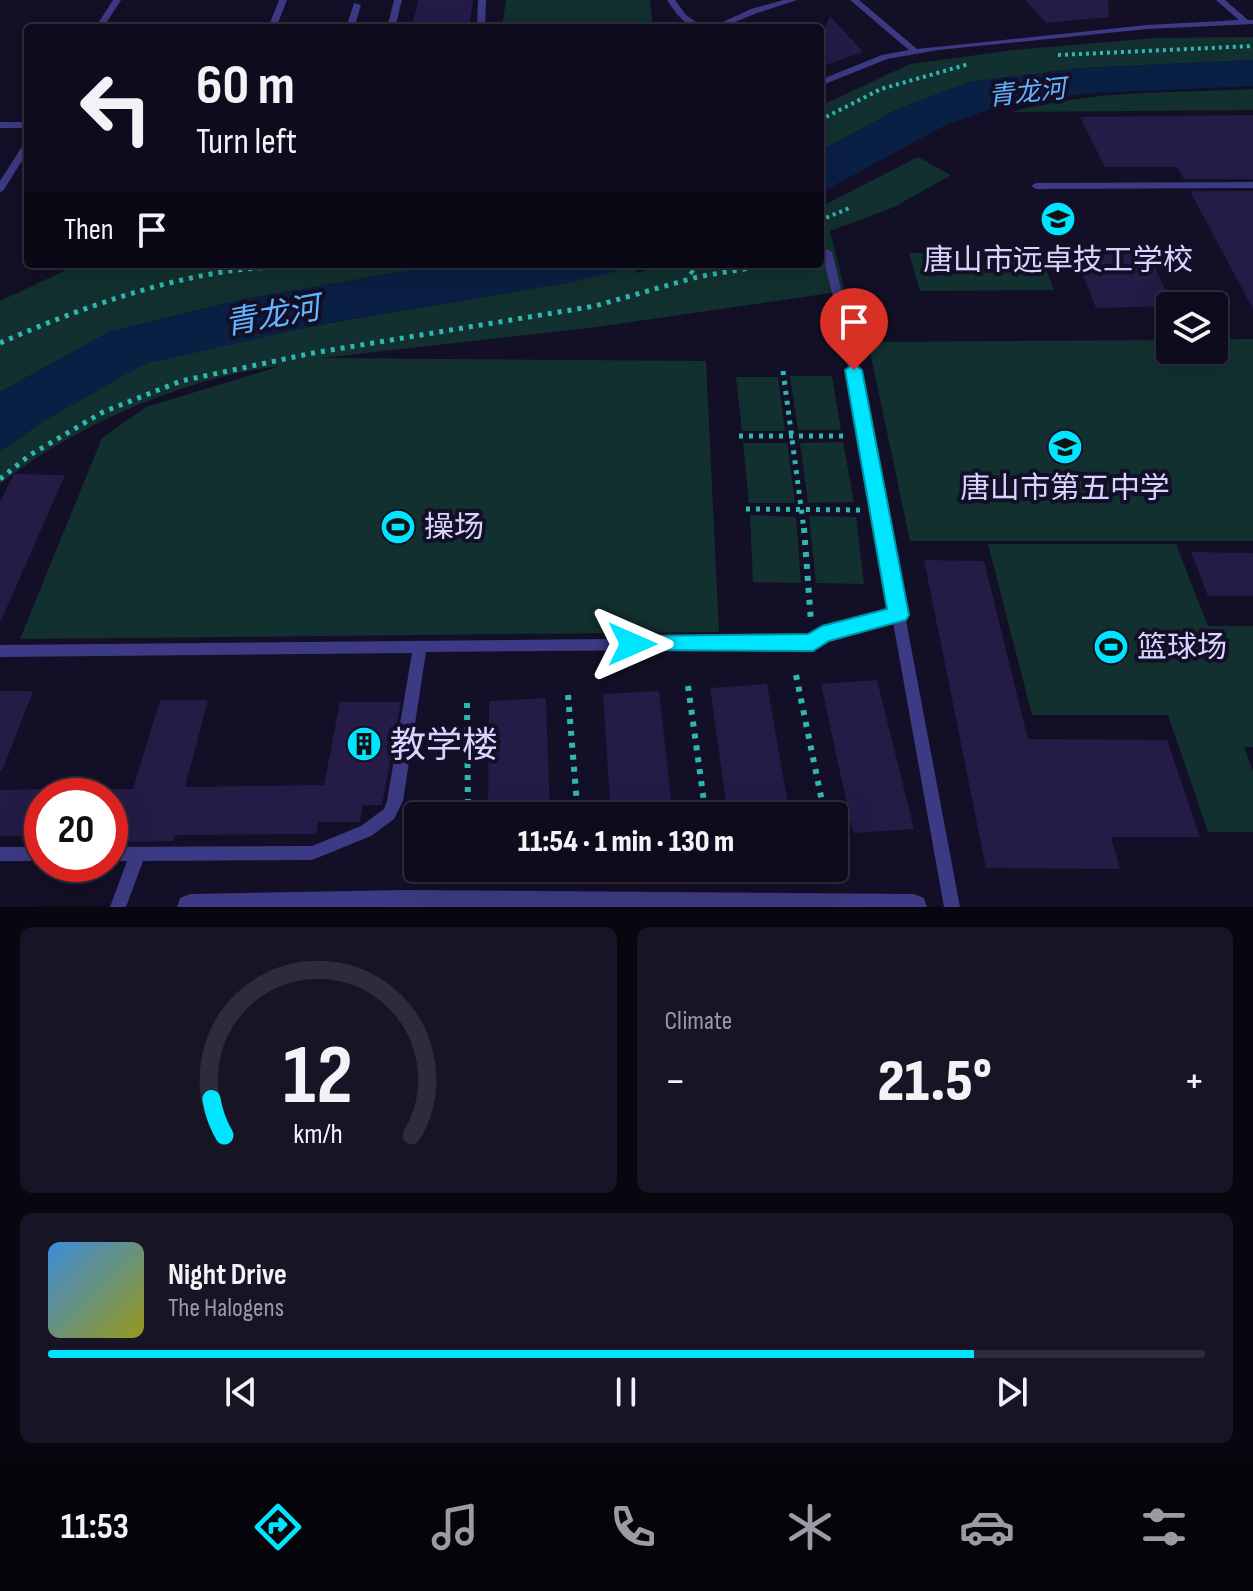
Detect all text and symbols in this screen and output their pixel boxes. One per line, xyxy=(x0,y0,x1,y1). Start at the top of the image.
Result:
text: 60 m xyxy=(196,53,295,120)
icon: left xyxy=(64,56,168,160)
water label: 青龙河 xyxy=(987,73,1073,113)
text: Turn left xyxy=(196,121,297,164)
school or university icon: 唐山市远卓技工学校 xyxy=(1039,200,1077,238)
icon: arrive xyxy=(130,208,174,252)
text: Then xyxy=(64,212,114,248)
place label: 唐山市远卓技工学校 xyxy=(923,243,1193,279)
water label: 青龙河 xyxy=(222,288,329,344)
pin xyxy=(820,288,888,370)
map controls xyxy=(1156,292,1228,364)
button: layers xyxy=(1156,292,1228,364)
icon: arrive xyxy=(832,300,876,344)
school or university icon: 唐山市第五中学 xyxy=(1046,428,1084,466)
place label: 唐山市第五中学 xyxy=(960,471,1170,507)
sports icon: 操场 xyxy=(379,508,417,546)
place label: 操场 xyxy=(424,510,484,546)
position arrow xyxy=(590,602,674,686)
sports icon: 篮球场 xyxy=(1092,628,1130,666)
place label: 篮球场 xyxy=(1137,630,1227,666)
building icon: 教学楼 xyxy=(345,725,383,763)
place label: 教学楼 xyxy=(390,725,498,768)
speed limit sign: 20 xyxy=(24,778,128,882)
text: 11:54 · 1 min · 130 m xyxy=(518,824,734,860)
text: Climate xyxy=(665,1006,732,1037)
text: 12 xyxy=(283,1027,353,1127)
text: 21.5° xyxy=(878,1046,992,1118)
text: − xyxy=(665,1055,686,1108)
text: + xyxy=(1183,1055,1205,1108)
text: km/h xyxy=(294,1117,343,1152)
text: Night Drive xyxy=(168,1257,287,1293)
text: The Halogens xyxy=(168,1293,284,1324)
icon: previous xyxy=(219,1370,263,1414)
icon: pause xyxy=(604,1370,648,1414)
icon: next xyxy=(990,1370,1034,1414)
icon: directions xyxy=(250,1499,306,1555)
icon: music xyxy=(427,1499,483,1555)
icon: phone xyxy=(605,1499,661,1555)
icon: climate xyxy=(782,1499,838,1555)
icon: car xyxy=(959,1499,1015,1555)
icon: filters xyxy=(1136,1499,1192,1555)
text: 11:53 xyxy=(61,1506,129,1549)

